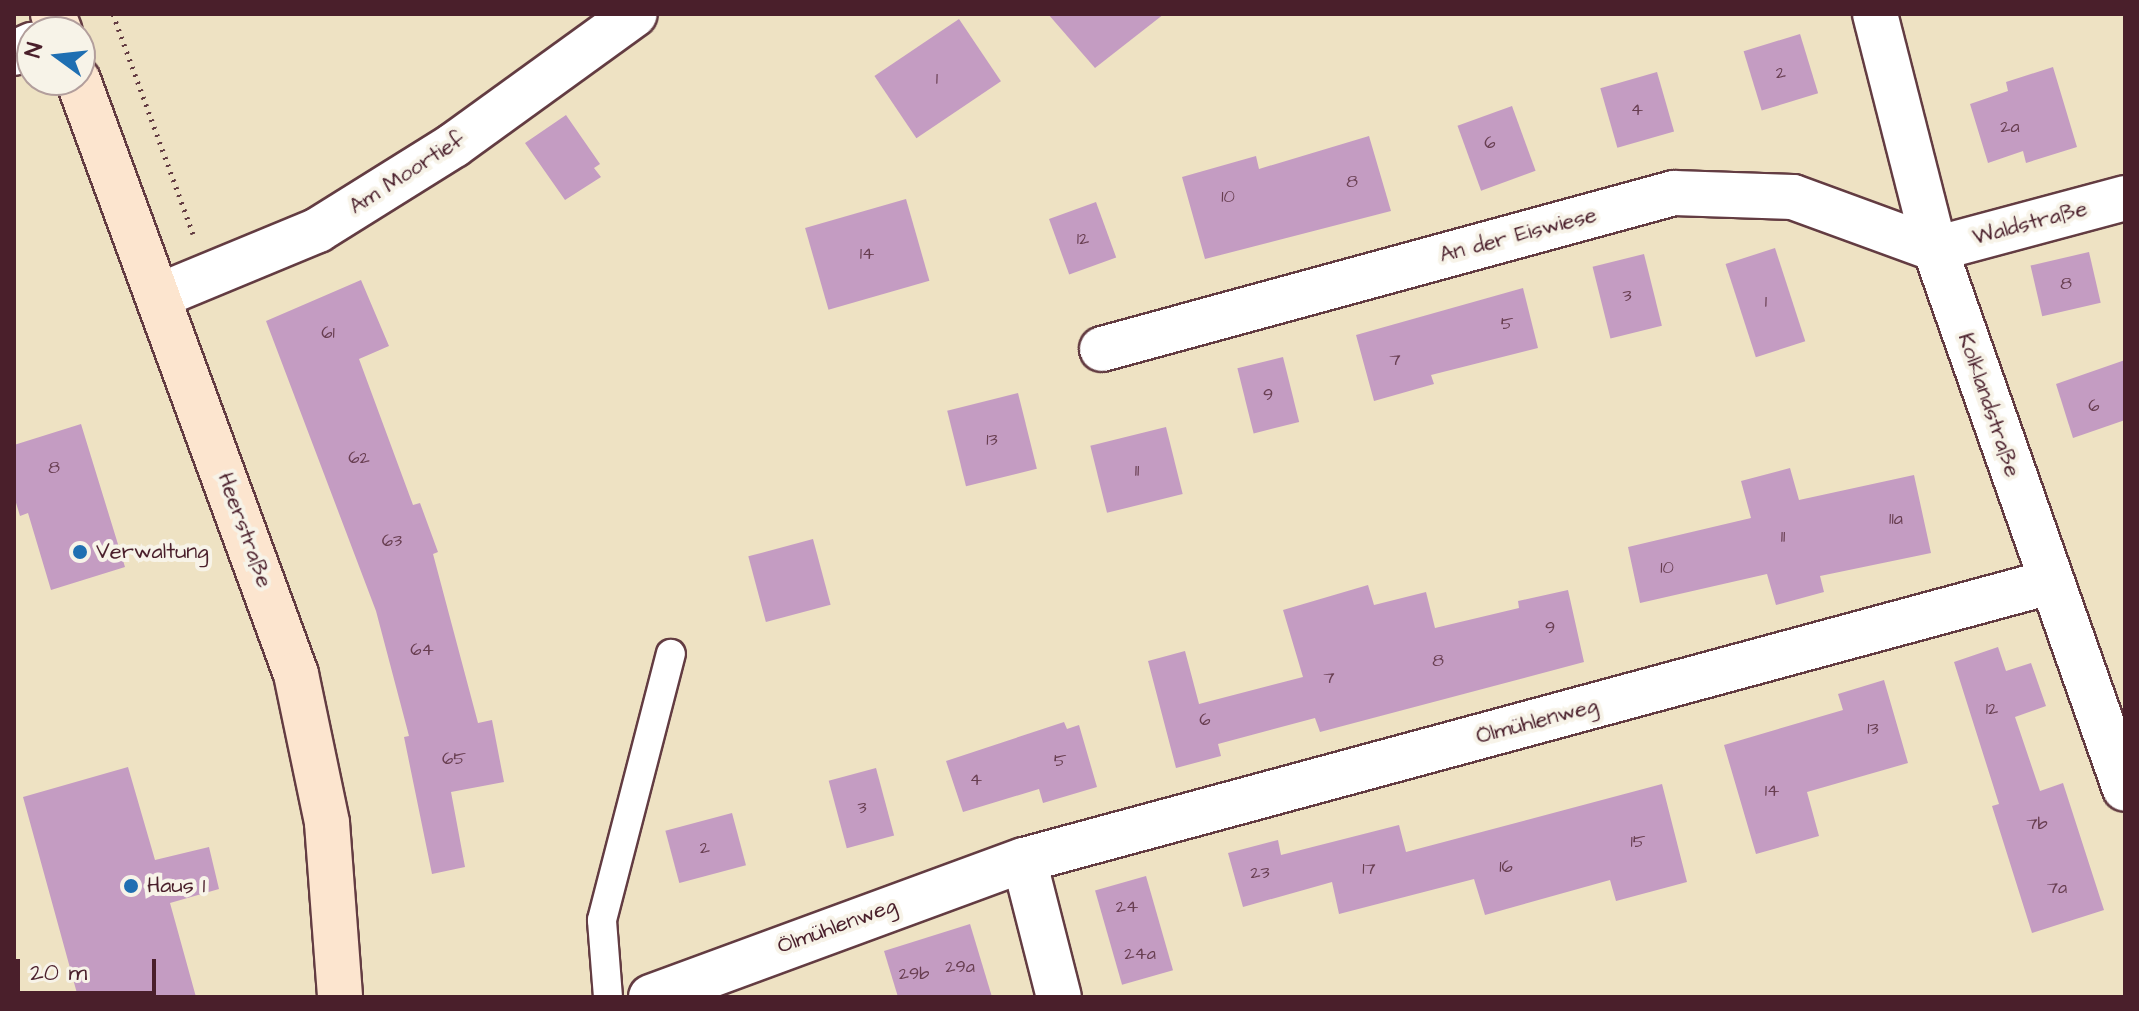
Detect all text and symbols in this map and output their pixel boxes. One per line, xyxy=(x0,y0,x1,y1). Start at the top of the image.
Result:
north arrow xyxy=(16,16,96,96)
text: N xyxy=(18,40,51,61)
house number: 2 xyxy=(1776,62,1786,84)
house number: 1 xyxy=(936,68,938,90)
house number: 4 xyxy=(1631,99,1643,121)
house number: 2a xyxy=(2000,116,2020,138)
street label: Am Moortief xyxy=(344,126,470,220)
house number: 6 xyxy=(1484,132,1496,154)
house number: 8 xyxy=(1346,171,1358,193)
house number: 10 xyxy=(1221,186,1235,208)
street label: Waldstraße xyxy=(1970,195,2090,251)
street label: An der Eiswiese xyxy=(1437,201,1599,269)
house number: 12 xyxy=(1077,228,1089,250)
house number: 14 xyxy=(860,243,874,265)
house number: 8 xyxy=(2060,273,2072,295)
house number: 3 xyxy=(1622,285,1632,307)
house number: 1 xyxy=(1765,291,1767,313)
house number: 5 xyxy=(1501,313,1513,335)
house number: 61 xyxy=(321,322,335,344)
street label: Kolklandstraße xyxy=(1952,330,2026,480)
house number: 7 xyxy=(1389,349,1401,371)
house number: 9 xyxy=(1263,384,1273,406)
house number: 6 xyxy=(2088,395,2100,417)
house number: 13 xyxy=(986,429,998,451)
house number: 62 xyxy=(348,447,370,469)
house number: 8 xyxy=(48,457,60,479)
house number: 11 xyxy=(1135,460,1139,482)
street label: Heerstraße xyxy=(212,469,278,591)
house number: 11a xyxy=(1889,508,1903,530)
house number: 11 xyxy=(1781,526,1785,548)
house number: 63 xyxy=(382,530,402,552)
place label: Verwaltung xyxy=(96,539,209,565)
marker: Verwaltung xyxy=(71,543,89,561)
house number: 10 xyxy=(1660,557,1674,579)
house number: 9 xyxy=(1545,617,1555,639)
house number: 64 xyxy=(410,639,434,661)
house number: 8 xyxy=(1432,650,1444,672)
house number: 7 xyxy=(1323,667,1335,689)
street label: Ölmühlenweg xyxy=(1473,692,1601,750)
house number: 12 xyxy=(1986,698,1998,720)
house number: 6 xyxy=(1199,709,1211,731)
house number: 13 xyxy=(1867,718,1879,740)
house number: 65 xyxy=(442,748,466,770)
house number: 5 xyxy=(1054,750,1066,772)
house number: 4 xyxy=(970,769,982,791)
house number: 14 xyxy=(1765,780,1779,802)
house number: 3 xyxy=(857,797,867,819)
house number: 7b xyxy=(2026,813,2048,835)
house number: 15 xyxy=(1630,831,1646,853)
house number: 2 xyxy=(700,837,710,859)
house number: 16 xyxy=(1499,856,1513,878)
house number: 17 xyxy=(1362,858,1376,880)
house number: 23 xyxy=(1250,862,1270,884)
place label: Haus 1 xyxy=(147,873,205,899)
marker: Haus 1 xyxy=(122,877,140,895)
house number: 7a xyxy=(2047,877,2067,899)
street label: Ölmühlenweg xyxy=(774,892,900,960)
house number: 24 xyxy=(1116,896,1138,918)
scale bar xyxy=(20,943,160,993)
house number: 24a xyxy=(1124,943,1156,965)
text: 20 m xyxy=(30,956,87,990)
house number: 29a xyxy=(945,956,975,978)
house number: 29b xyxy=(899,963,929,985)

